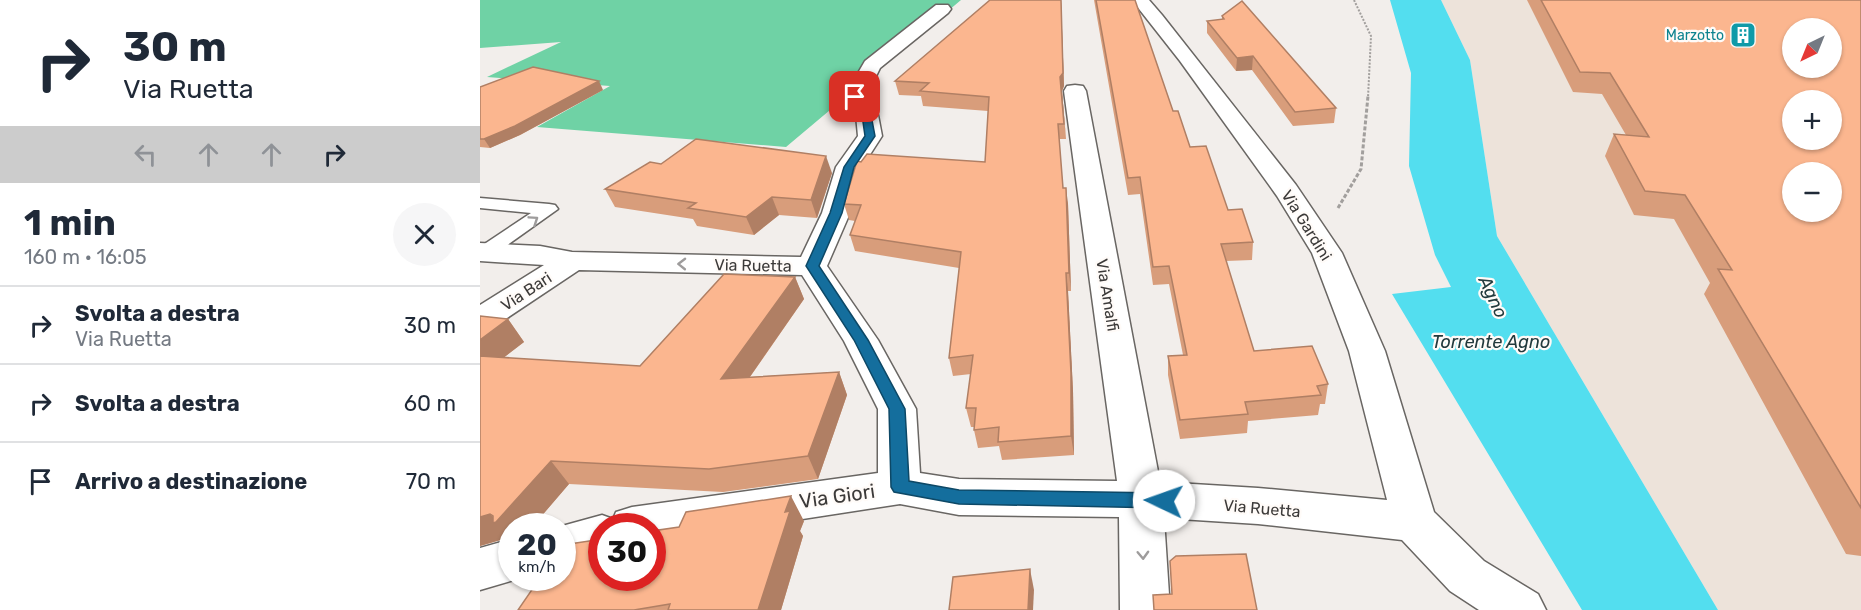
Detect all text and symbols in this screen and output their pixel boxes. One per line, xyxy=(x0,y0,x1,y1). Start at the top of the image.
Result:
north arrow xyxy=(1782,18,1842,78)
map controls xyxy=(1782,18,1842,222)
building icon: Marzotto xyxy=(1728,20,1758,50)
text: 30 m xyxy=(123,22,227,72)
icon: right xyxy=(24,24,102,102)
place label: Marzotto xyxy=(1666,27,1724,44)
pin xyxy=(829,71,880,122)
text: Via Ruetta xyxy=(123,73,254,105)
icon: arrive xyxy=(838,80,871,113)
button: + xyxy=(1782,90,1842,150)
icon: left xyxy=(129,138,162,171)
icon: ahead xyxy=(192,138,225,171)
icon: ahead xyxy=(255,138,288,171)
icon: right xyxy=(318,138,351,171)
button: − xyxy=(1782,162,1842,222)
street label: Via Gardini xyxy=(1277,186,1336,264)
text: 1 min xyxy=(24,201,116,244)
button: close xyxy=(393,203,456,266)
one-way arrow xyxy=(527,216,538,227)
text: 160 m · 16:05 xyxy=(24,245,147,269)
street label: Via Ruetta xyxy=(714,255,792,276)
street label: Via Amalfi xyxy=(1092,257,1123,333)
one-way arrow xyxy=(678,258,687,270)
street label: Via Bari xyxy=(497,268,555,315)
water label: Agno xyxy=(1473,272,1512,322)
text: Svolta a destra xyxy=(75,300,240,327)
icon: right xyxy=(24,309,57,342)
text: 30 m xyxy=(404,312,456,339)
text: Via Ruetta xyxy=(75,327,172,351)
water label: Torrente Agno xyxy=(1432,331,1550,353)
icon: right xyxy=(24,387,57,420)
text: Svolta a destra xyxy=(75,390,240,417)
text: 60 m xyxy=(404,390,456,417)
icon: arrive xyxy=(24,465,57,498)
text: Arrivo a destinazione xyxy=(75,468,307,495)
text: 70 m xyxy=(406,468,456,495)
position arrow xyxy=(1132,469,1196,533)
street label: Via Giori xyxy=(798,479,876,513)
street label: Via Ruetta xyxy=(1223,496,1301,521)
speed limit sign: 30 xyxy=(588,513,666,591)
text: 20 xyxy=(517,527,557,563)
one-way arrow xyxy=(1136,550,1149,559)
text: km/h xyxy=(518,558,556,576)

